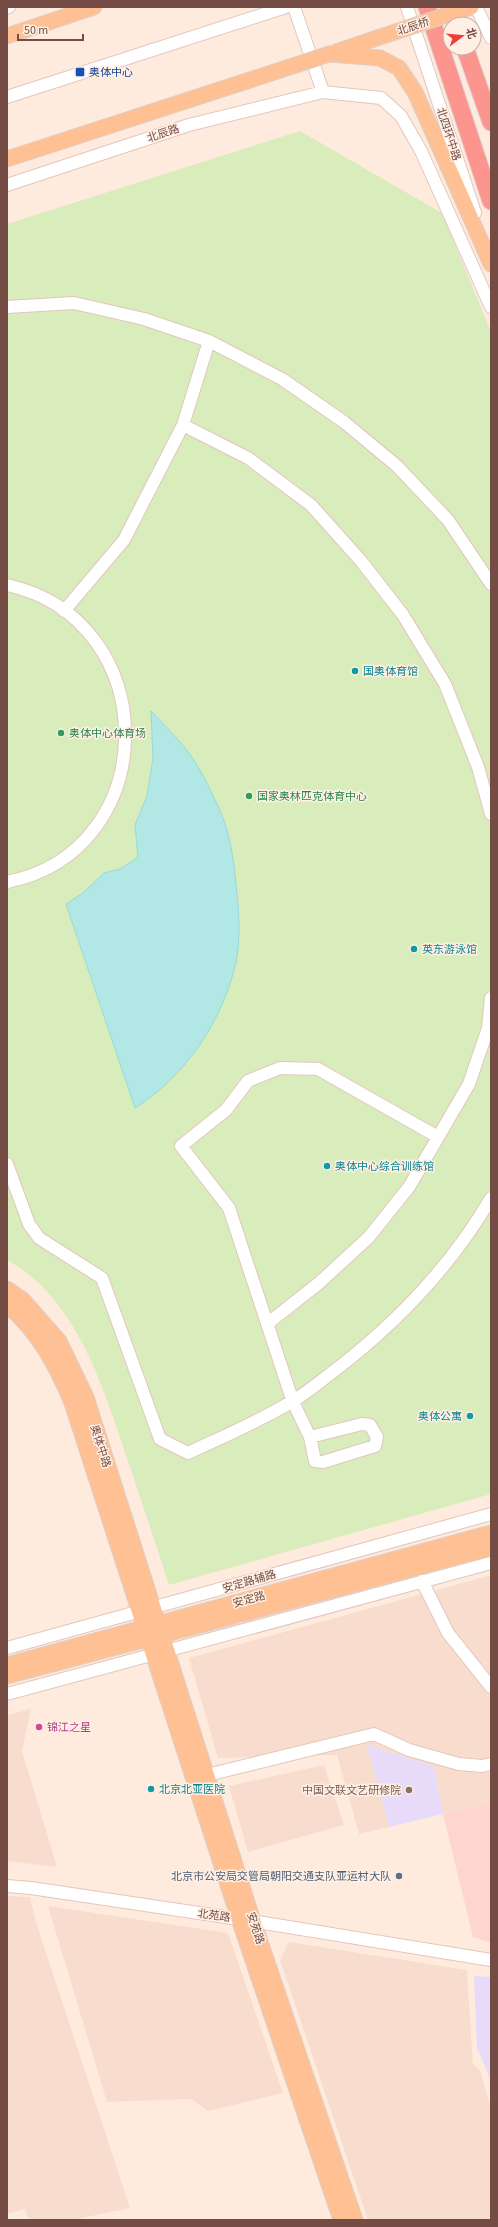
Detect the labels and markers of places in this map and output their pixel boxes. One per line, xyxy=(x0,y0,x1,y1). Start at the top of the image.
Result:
place label: 奥体中心 xyxy=(89,65,133,80)
marker: 奥体中心 xyxy=(74,66,86,78)
place label: 国奥体育馆 xyxy=(363,664,418,679)
marker: 国奥体育馆 xyxy=(350,666,360,676)
place label: 奥体中心体育场 xyxy=(69,726,146,741)
marker: 奥体中心体育场 xyxy=(56,728,66,738)
place label: 国家奥林匹克体育中心 xyxy=(257,789,367,804)
marker: 国家奥林匹克体育中心 xyxy=(244,791,254,801)
place label: 英东游泳馆 xyxy=(422,942,477,957)
marker: 英东游泳馆 xyxy=(409,944,419,954)
place label: 奥体中心综合训练馆 xyxy=(335,1159,434,1174)
marker: 奥体中心综合训练馆 xyxy=(322,1161,332,1171)
place label: 奥体公寓 xyxy=(418,1409,462,1424)
marker: 奥体公寓 xyxy=(465,1411,475,1421)
place label: 锦江之星 xyxy=(47,1720,91,1735)
marker: 锦江之星 xyxy=(34,1722,44,1732)
place label: 北京北亚医院 xyxy=(159,1782,225,1797)
place label: 中国文联文艺研修院 xyxy=(302,1783,401,1798)
marker: 北京北亚医院 xyxy=(146,1784,156,1794)
marker: 中国文联文艺研修院 xyxy=(404,1785,414,1795)
place label: 北京市公安局交管局朝阳交通支队亚运村大队 xyxy=(171,1869,391,1884)
marker: 北京市公安局交管局朝阳交通支队亚运村大队 xyxy=(394,1871,404,1881)

